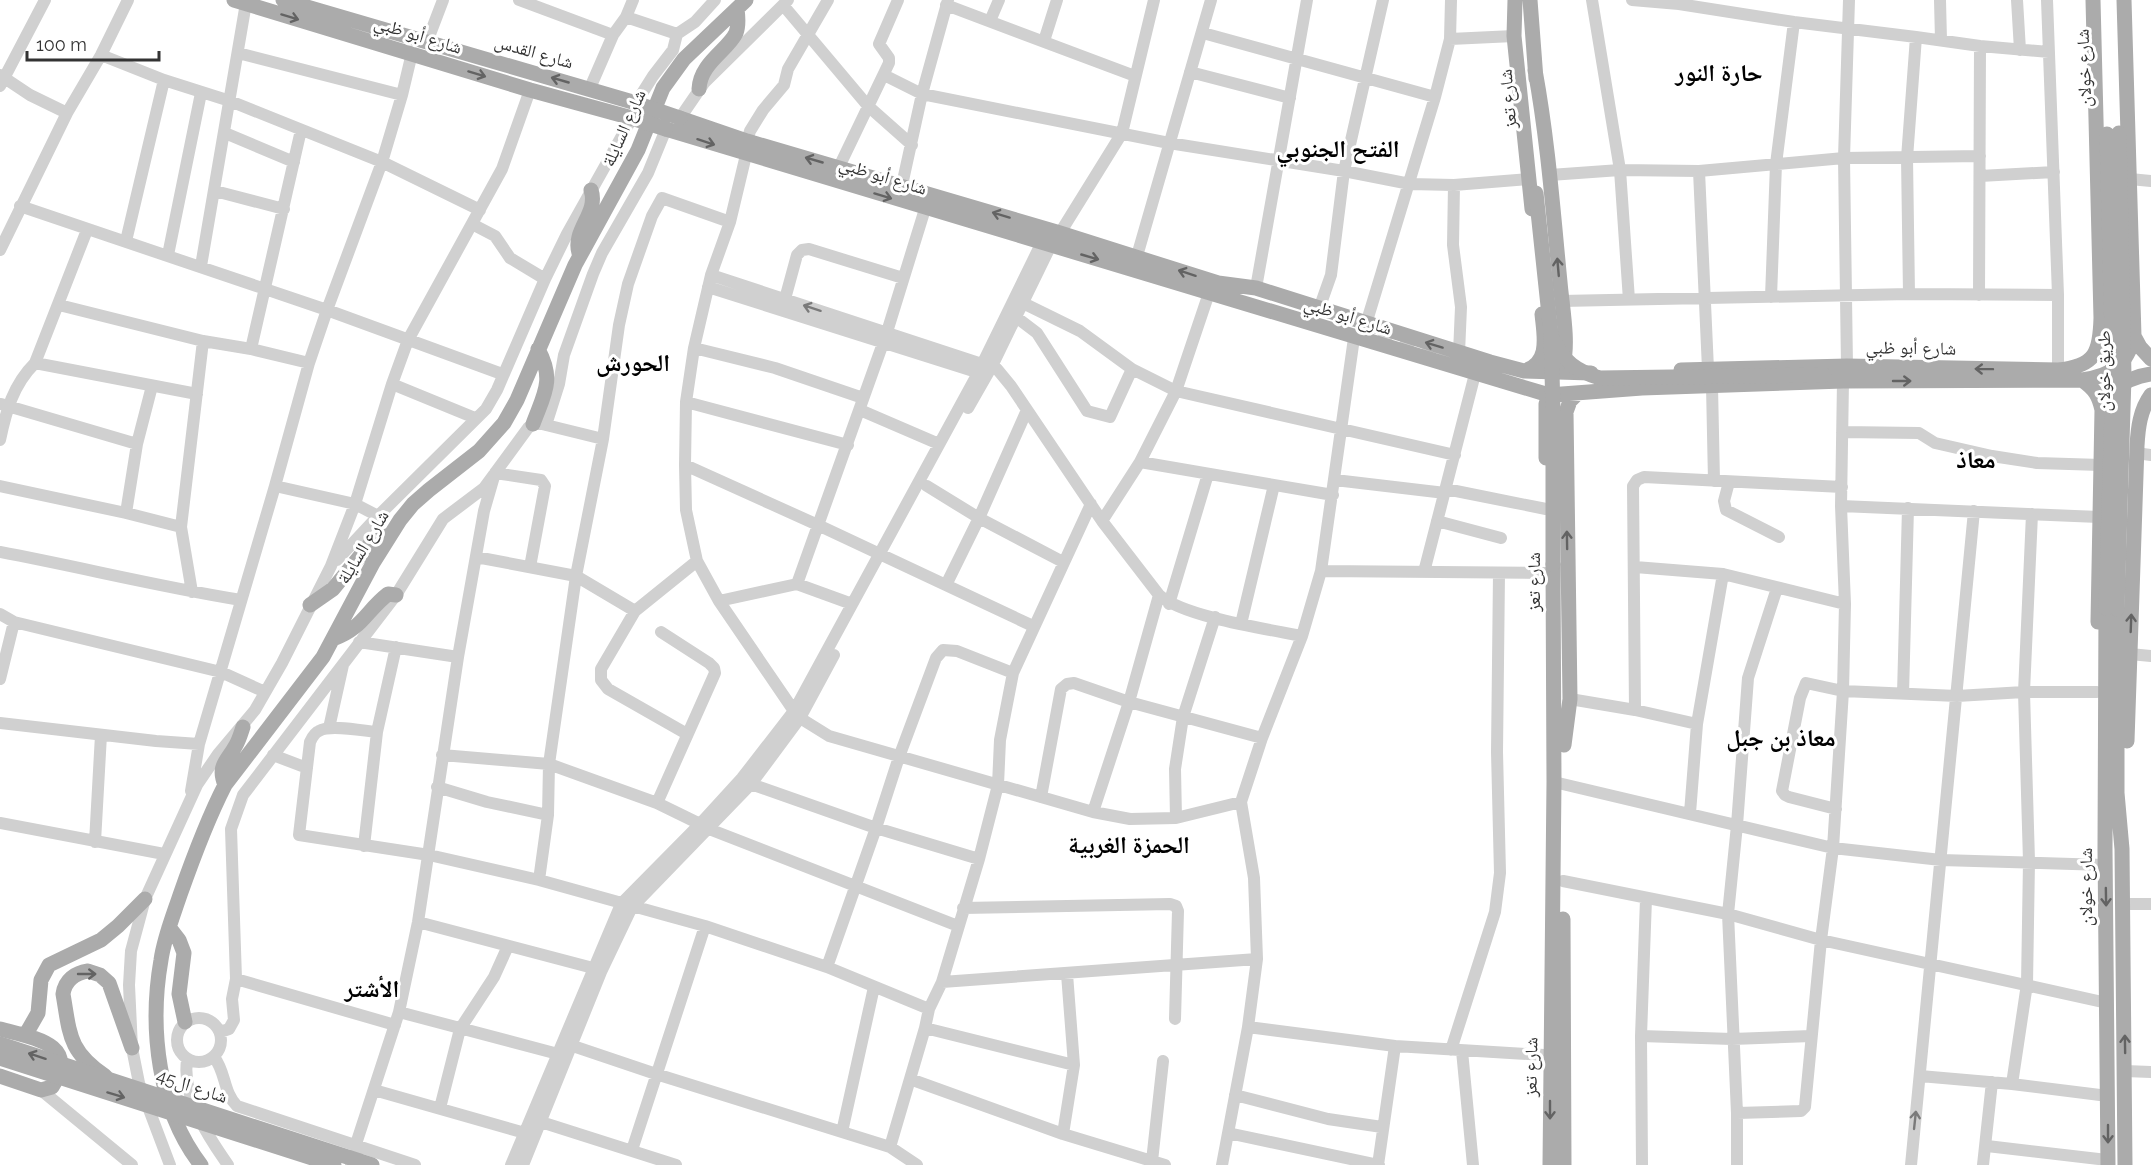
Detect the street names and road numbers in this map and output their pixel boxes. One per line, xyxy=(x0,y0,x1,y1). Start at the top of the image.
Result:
street label: شارع أبو ظبي xyxy=(370,11,465,62)
street label: شارع خولان xyxy=(2072,28,2096,108)
street label: شارع القدس xyxy=(492,30,576,74)
street label: شارع تعز xyxy=(1494,68,1522,131)
street label: شارع السايلة xyxy=(597,86,651,170)
street label: شارع أبو ظبي xyxy=(835,152,930,203)
street label: شارع أبو ظبي xyxy=(1300,292,1395,343)
street label: طريق خولان xyxy=(2093,330,2115,412)
street label: شارع أبو ظبي xyxy=(1865,336,1956,363)
street label: شارع السايلة xyxy=(332,506,394,588)
street label: شارع تعز xyxy=(1523,552,1545,613)
street label: شارع خولان xyxy=(2075,848,2097,926)
street label: شارع تعز xyxy=(1519,1037,1543,1098)
street label: شارع ال45 xyxy=(154,1064,230,1108)

